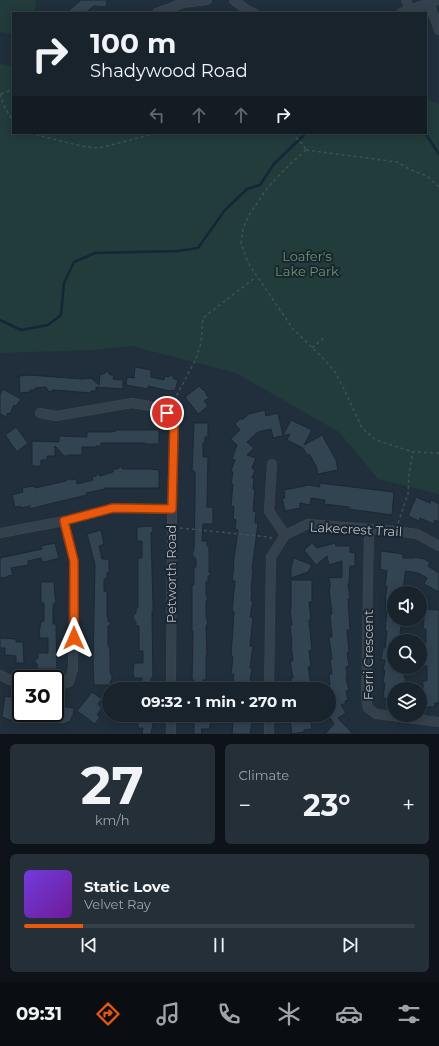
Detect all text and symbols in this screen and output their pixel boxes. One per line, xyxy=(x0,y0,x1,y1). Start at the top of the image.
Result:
text: 100 m xyxy=(90,26,176,60)
icon: right xyxy=(24,28,76,80)
text: Shadywood Road xyxy=(90,60,248,82)
icon: left xyxy=(146,104,168,126)
icon: ahead xyxy=(188,104,210,126)
icon: ahead xyxy=(230,104,252,126)
icon: right xyxy=(272,104,294,126)
park label: Loafer's Lake Park xyxy=(275,248,339,279)
pin xyxy=(150,396,184,430)
icon: arrive xyxy=(156,402,178,424)
street label: Lakecrest Trail xyxy=(309,519,403,539)
street label: Petworth Road xyxy=(163,525,179,623)
map controls xyxy=(387,586,427,722)
button: sound xyxy=(387,586,427,626)
street label: Ferri Crescent xyxy=(360,610,376,700)
position arrow xyxy=(53,617,95,659)
button: search xyxy=(387,634,427,674)
speed limit sign: 30 xyxy=(12,670,64,722)
button: layers xyxy=(387,682,427,722)
text: 09:32 · 1 min · 270 m xyxy=(141,692,297,711)
text: 27 xyxy=(81,754,144,817)
text: Climate xyxy=(239,767,289,783)
text: 23° xyxy=(303,787,351,824)
text: − xyxy=(239,792,251,819)
text: + xyxy=(402,792,415,819)
text: km/h xyxy=(95,812,130,828)
text: Static Love xyxy=(84,877,170,896)
text: Velvet Ray xyxy=(84,896,151,912)
icon: previous xyxy=(78,934,100,956)
icon: pause xyxy=(208,934,230,956)
icon: next xyxy=(339,934,361,956)
icon: directions xyxy=(94,1000,122,1028)
icon: music xyxy=(154,1000,182,1028)
icon: phone xyxy=(215,1000,243,1028)
icon: climate xyxy=(275,1000,303,1028)
icon: car xyxy=(335,1000,363,1028)
icon: filters xyxy=(395,1000,423,1028)
text: 09:31 xyxy=(16,1003,62,1025)

